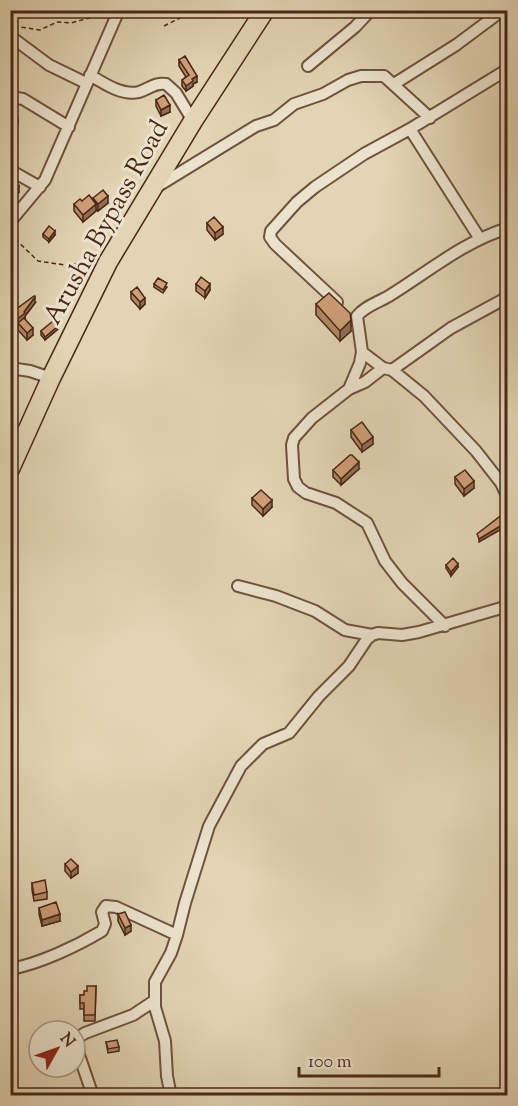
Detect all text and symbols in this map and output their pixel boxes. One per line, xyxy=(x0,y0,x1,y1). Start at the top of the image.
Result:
street label: Arusha Bypass Road xyxy=(35,114,179,332)
north arrow xyxy=(27,1019,87,1079)
text: N xyxy=(54,1029,80,1053)
scale bar xyxy=(299,1040,438,1078)
text: 100 m xyxy=(308,1050,352,1076)

